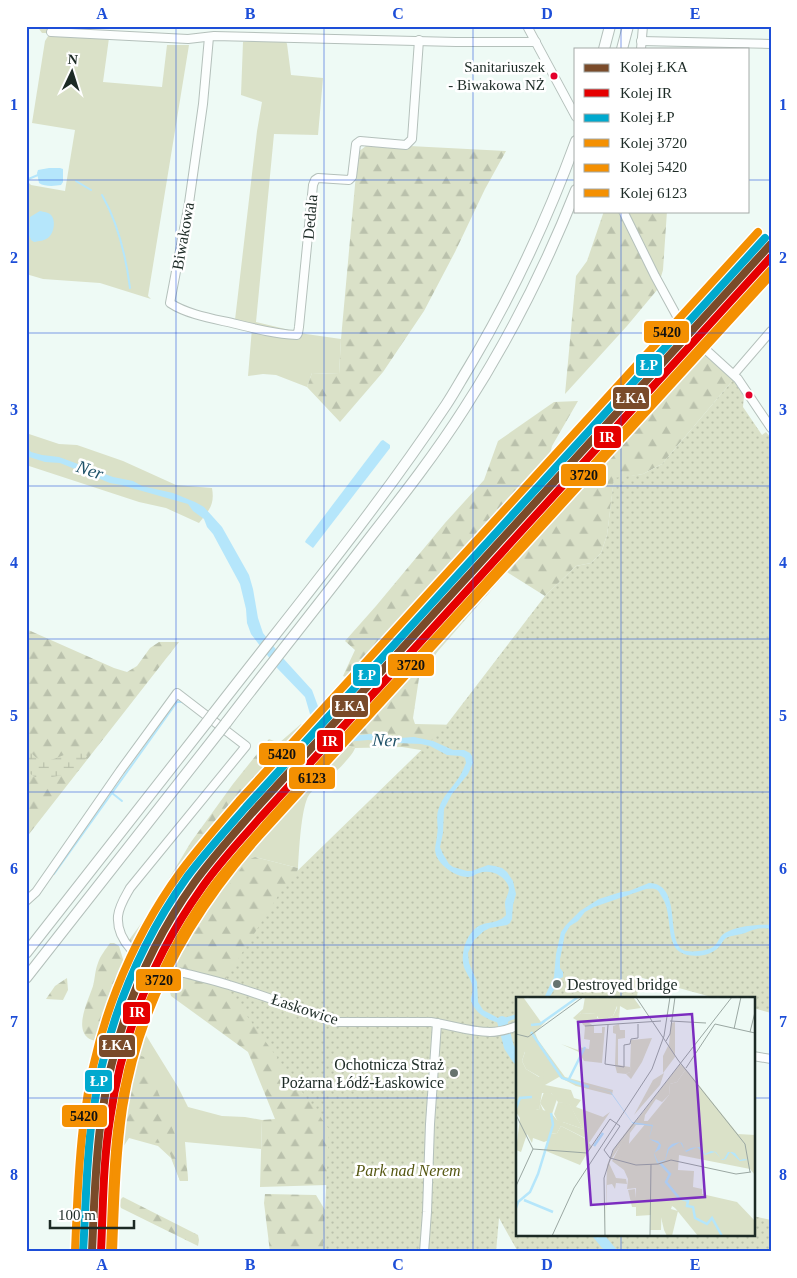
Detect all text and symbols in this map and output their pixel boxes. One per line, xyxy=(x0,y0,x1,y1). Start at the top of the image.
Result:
text: A xyxy=(96,5,108,22)
text: B xyxy=(245,5,256,22)
text: C xyxy=(392,5,404,22)
text: D xyxy=(541,5,553,22)
text: E xyxy=(690,5,700,22)
north arrow xyxy=(48,48,98,98)
legend xyxy=(574,48,750,212)
text: N xyxy=(67,52,78,67)
place label: Sanitariuszek - Biwakowa NŻ xyxy=(448,59,545,93)
text: Kolej ŁKA xyxy=(620,59,688,75)
marker: Sanitariuszek - Biwakowa NŻ xyxy=(549,71,559,81)
text: Kolej IR xyxy=(620,85,672,101)
text: 1 xyxy=(10,96,18,113)
text: 1 xyxy=(779,96,787,113)
text: Kolej ŁP xyxy=(620,109,675,125)
text: Kolej 3720 xyxy=(620,135,687,151)
text: Kolej 5420 xyxy=(620,159,687,175)
text: Kolej 6123 xyxy=(620,185,687,201)
street label: Dedala xyxy=(300,194,320,240)
street label: Biwakowa xyxy=(169,201,197,271)
text: 2 xyxy=(10,249,18,266)
text: 2 xyxy=(779,249,787,266)
line badge: 5420 xyxy=(643,320,690,344)
text: 5420 xyxy=(653,325,681,340)
line badge: ŁP xyxy=(635,353,663,377)
text: ŁP xyxy=(640,358,658,373)
line badge: ŁKA xyxy=(612,386,650,410)
unlabelled marker xyxy=(744,390,754,400)
text: ŁKA xyxy=(616,391,647,406)
text: 3 xyxy=(10,401,18,418)
text: 3 xyxy=(779,401,787,418)
line badge: IR xyxy=(593,425,622,449)
text: IR xyxy=(599,430,616,445)
water label: Ner xyxy=(73,456,107,484)
line badge: 3720 xyxy=(560,463,607,487)
text: 3720 xyxy=(570,468,598,483)
text: 4 xyxy=(10,554,18,571)
text: 4 xyxy=(779,554,787,571)
line badge: 3720 xyxy=(387,653,435,677)
text: 3720 xyxy=(397,658,425,673)
line badge: ŁP xyxy=(352,663,381,687)
text: ŁP xyxy=(358,668,376,683)
line badge: ŁKA xyxy=(331,694,369,718)
text: ŁKA xyxy=(335,699,366,714)
text: 5 xyxy=(10,707,18,724)
text: 5 xyxy=(779,707,787,724)
line badge: IR xyxy=(316,729,344,753)
water label: Ner xyxy=(371,730,401,750)
text: IR xyxy=(322,734,339,749)
line badge: 5420 xyxy=(258,742,306,766)
text: 5420 xyxy=(268,747,296,762)
line badge: 6123 xyxy=(288,766,336,790)
text: 6123 xyxy=(298,771,326,786)
text: 6 xyxy=(10,860,18,877)
text: 6 xyxy=(779,860,787,877)
line badge: 3720 xyxy=(135,968,182,992)
text: 3720 xyxy=(145,973,173,988)
place label: Destroyed bridge xyxy=(567,976,678,994)
marker: Destroyed bridge xyxy=(551,978,563,990)
street label: Łaskowice xyxy=(269,990,341,1028)
inset map xyxy=(516,997,754,1236)
line badge: IR xyxy=(122,1001,151,1025)
text: IR xyxy=(129,1005,146,1020)
text: 7 xyxy=(10,1013,18,1030)
text: 7 xyxy=(779,1013,787,1030)
line badge: ŁKA xyxy=(98,1034,136,1058)
text: ŁKA xyxy=(102,1038,133,1053)
place label: Ochotnicza Straż Pożarna Łódź-Łaskowice xyxy=(281,1056,444,1091)
marker: Ochotnicza Straż Pożarna Łódź-Łaskowice xyxy=(448,1067,460,1079)
line badge: ŁP xyxy=(84,1069,113,1093)
text: ŁP xyxy=(90,1074,108,1089)
line badge: 5420 xyxy=(61,1104,108,1128)
text: 5420 xyxy=(70,1109,98,1124)
park label: Park nad Nerem xyxy=(354,1162,461,1179)
text: 8 xyxy=(10,1166,18,1183)
text: 8 xyxy=(779,1166,787,1183)
scale bar xyxy=(50,1198,134,1230)
text: 100 m xyxy=(58,1207,96,1223)
text: A xyxy=(96,1256,108,1273)
text: B xyxy=(245,1256,256,1273)
text: C xyxy=(392,1256,404,1273)
text: D xyxy=(541,1256,553,1273)
text: E xyxy=(690,1256,700,1273)

